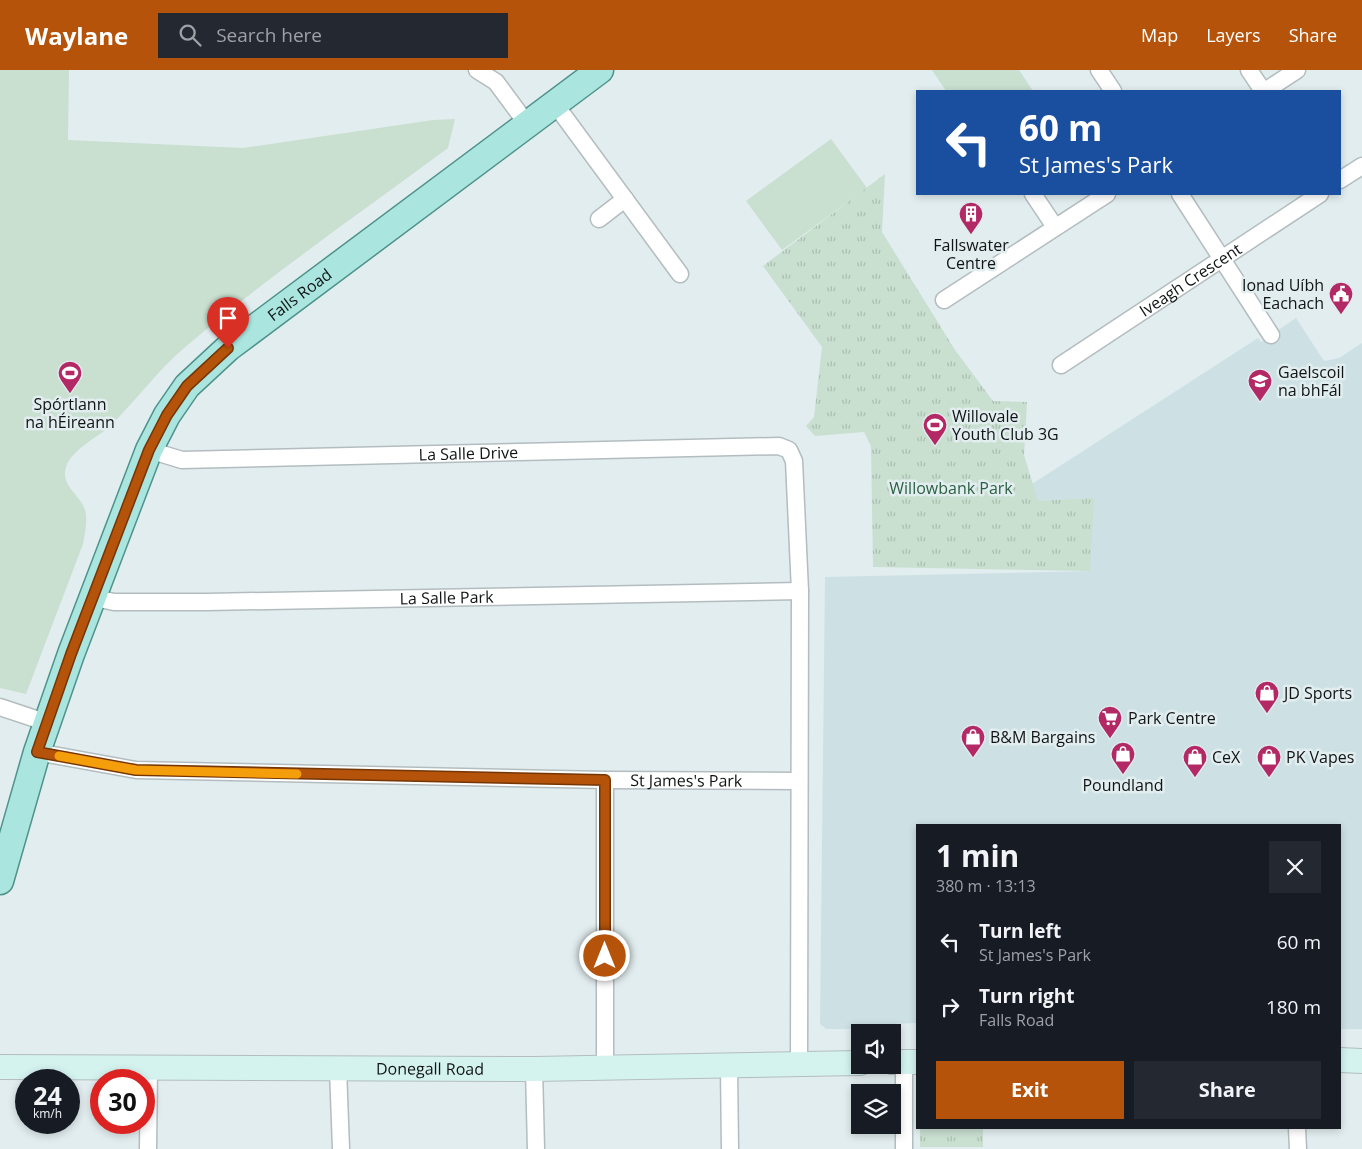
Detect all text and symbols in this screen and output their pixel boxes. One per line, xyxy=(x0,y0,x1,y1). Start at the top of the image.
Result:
search box xyxy=(158,13,508,58)
text: Waylane xyxy=(25,19,128,52)
icon: search xyxy=(176,21,204,49)
text: Search here xyxy=(216,22,322,48)
text: Map xyxy=(1141,23,1178,47)
text: Layers xyxy=(1206,23,1261,47)
text: Share xyxy=(1289,23,1337,47)
text: 60 m xyxy=(1019,104,1102,151)
icon: left xyxy=(936,110,1001,175)
text: St James's Park xyxy=(1019,149,1173,179)
building icon: Fallswater Centre xyxy=(958,201,984,235)
place label: Fallswater Centre xyxy=(933,234,1009,274)
street label: Iveagh Crescent xyxy=(1135,238,1246,321)
street label: Falls Road xyxy=(263,263,336,326)
place label: Ionad Uíbh Eachach xyxy=(1242,274,1324,314)
public building icon: Ionad Uíbh Eachach xyxy=(1328,281,1354,315)
pin xyxy=(207,297,249,348)
icon: arrive xyxy=(214,304,242,332)
sports icon: Spórtlann na hÉireann xyxy=(57,360,83,394)
place label: Gaelscoil na bhFál xyxy=(1278,361,1345,401)
school or university icon: Gaelscoil na bhFál xyxy=(1247,368,1273,402)
place label: Spórtlann na hÉireann xyxy=(25,393,115,433)
place label: Willovale Youth Club 3G xyxy=(952,405,1059,445)
sports icon: Willovale Youth Club 3G xyxy=(922,412,948,446)
street label: La Salle Drive xyxy=(418,441,518,465)
park label: Willowbank Park xyxy=(889,477,1013,499)
street label: La Salle Park xyxy=(399,586,494,609)
shop icon: JD Sports xyxy=(1254,680,1280,714)
place label: JD Sports xyxy=(1282,682,1352,704)
supermarket icon: Park Centre xyxy=(1097,705,1123,739)
place label: Park Centre xyxy=(1128,707,1216,729)
shop icon: B&M Bargains xyxy=(960,724,986,758)
place label: B&M Bargains xyxy=(990,726,1095,748)
shop icon: Poundland xyxy=(1110,741,1136,775)
shop icon: CeX xyxy=(1182,744,1208,778)
shop icon: PK Vapes xyxy=(1256,744,1282,778)
place label: CeX xyxy=(1212,746,1241,768)
place label: PK Vapes xyxy=(1286,746,1354,768)
street label: St James's Park xyxy=(630,769,743,792)
place label: Poundland xyxy=(1082,774,1164,796)
text: 1 min xyxy=(936,835,1019,876)
button: close xyxy=(1269,841,1321,893)
text: 380 m · 13:13 xyxy=(936,875,1036,897)
text: Turn left xyxy=(979,918,1061,944)
icon: left xyxy=(936,928,964,956)
position arrow xyxy=(578,929,630,981)
text: 60 m xyxy=(1277,929,1321,955)
text: St James's Park xyxy=(979,944,1091,966)
text: Turn right xyxy=(979,983,1074,1009)
icon: right xyxy=(936,993,964,1021)
text: 180 m xyxy=(1266,994,1321,1020)
text: Falls Road xyxy=(979,1009,1054,1031)
map controls xyxy=(851,1024,901,1134)
button: sound xyxy=(851,1024,901,1074)
street label: Donegall Road xyxy=(376,1057,484,1080)
button: Exit xyxy=(936,1061,1124,1119)
button: Share xyxy=(1134,1061,1321,1119)
speed limit sign: 30 xyxy=(90,1069,155,1134)
text: 24 xyxy=(33,1078,62,1112)
button: layers xyxy=(851,1084,901,1134)
text: km/h xyxy=(33,1105,62,1122)

